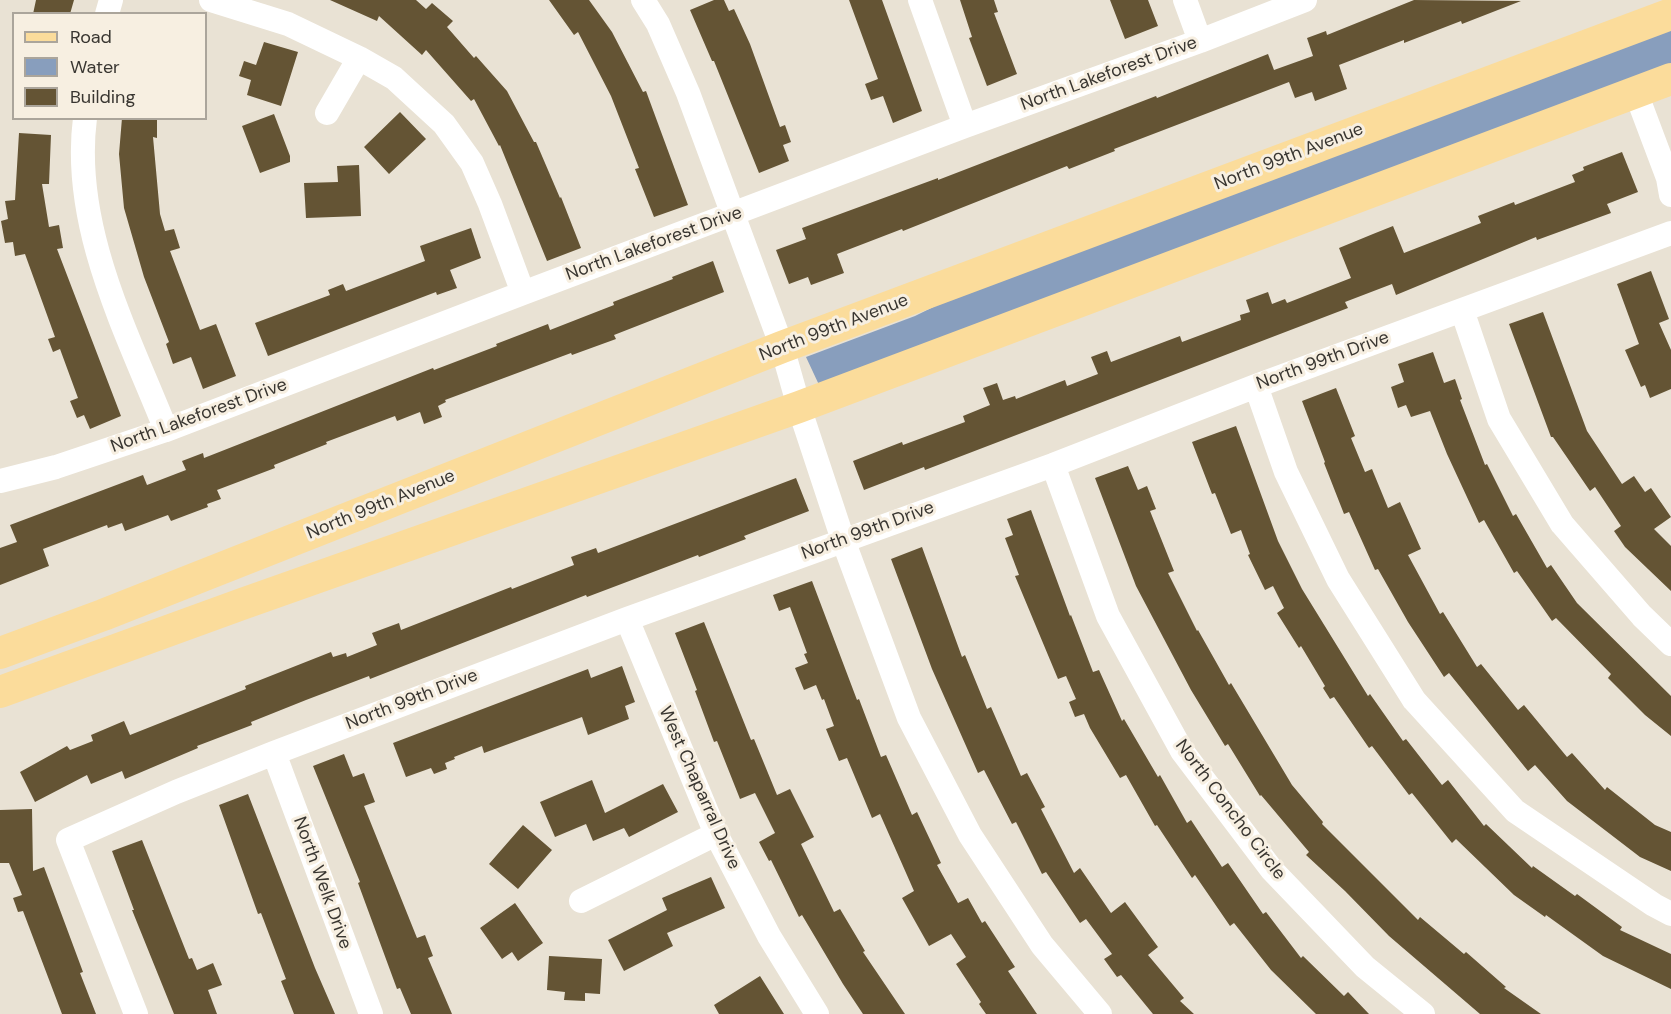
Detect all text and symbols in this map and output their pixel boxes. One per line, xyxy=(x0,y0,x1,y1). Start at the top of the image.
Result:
legend xyxy=(12,12,207,120)
text: Road xyxy=(70,25,112,49)
street label: North Lakeforest Drive xyxy=(1018,32,1200,116)
text: Water xyxy=(70,55,120,79)
text: Building xyxy=(70,85,135,109)
street label: North 99th Avenue xyxy=(1211,119,1367,195)
street label: North Lakeforest Drive xyxy=(563,202,745,286)
street label: North 99th Avenue xyxy=(756,290,912,366)
street label: North 99th Drive xyxy=(1254,327,1392,395)
street label: North Lakeforest Drive xyxy=(108,374,290,458)
street label: North 99th Avenue xyxy=(304,465,458,545)
street label: North 99th Drive xyxy=(799,497,937,565)
street label: North 99th Drive xyxy=(343,665,481,735)
street label: West Chaparral Drive xyxy=(653,703,745,873)
street label: North Concho Circle xyxy=(1170,736,1290,884)
street label: North Welk Drive xyxy=(288,814,356,952)

